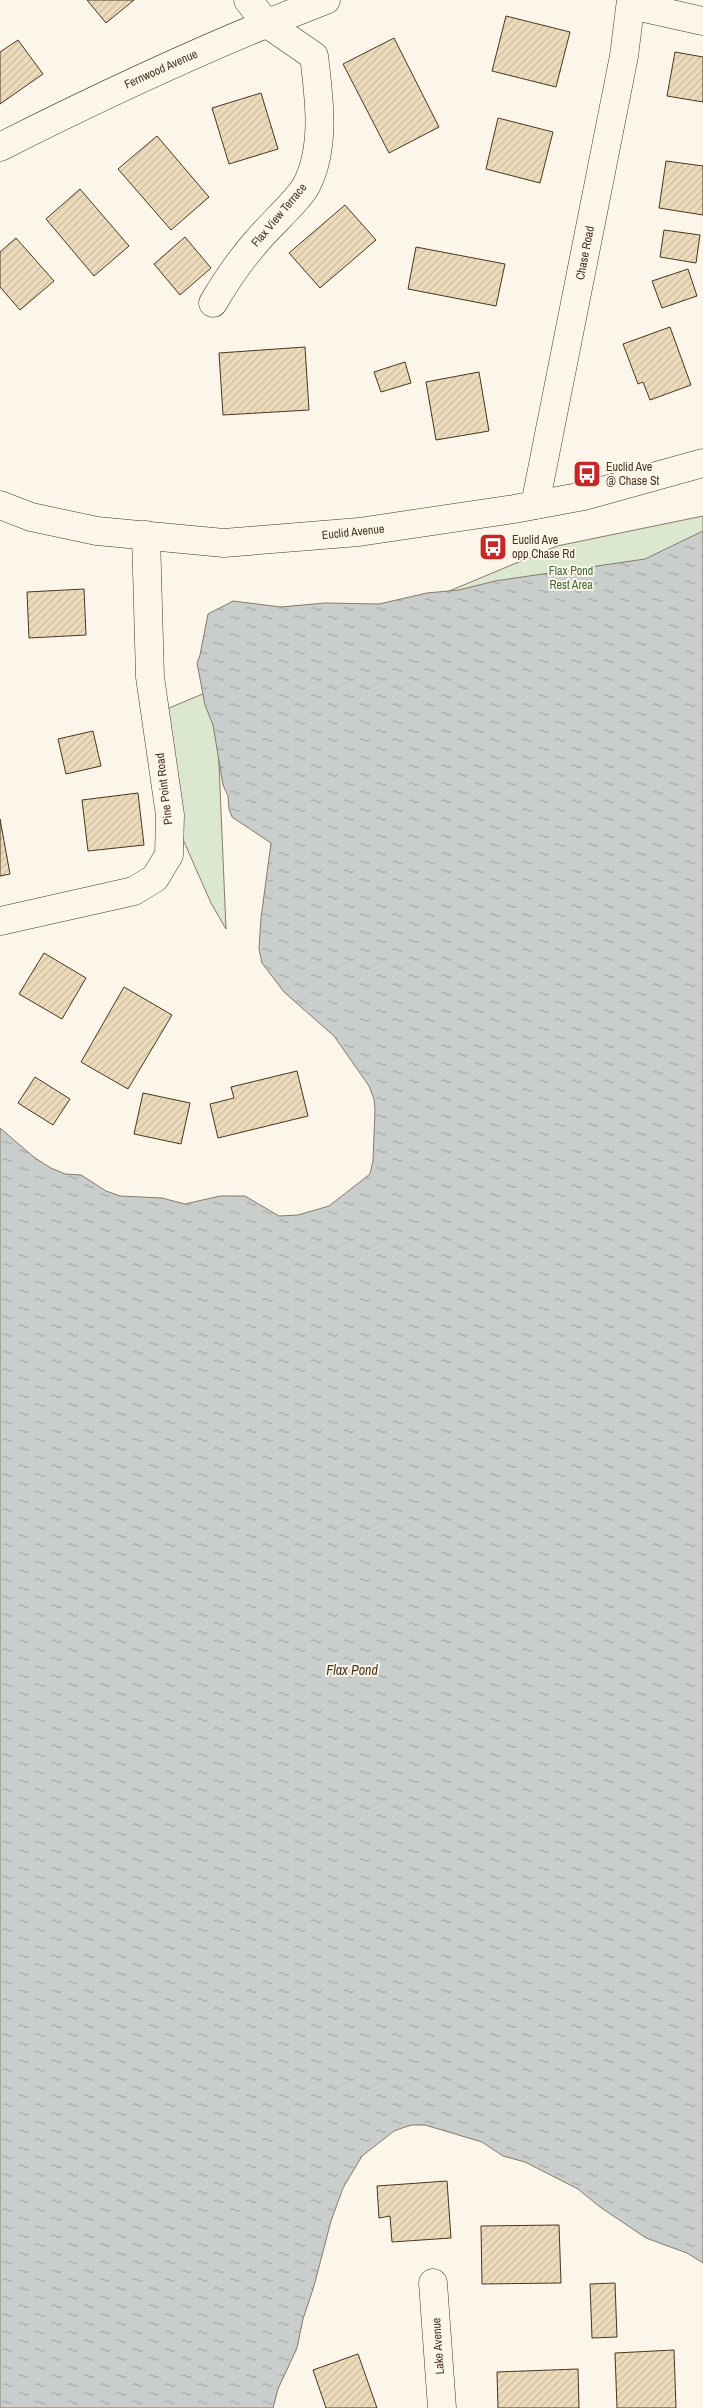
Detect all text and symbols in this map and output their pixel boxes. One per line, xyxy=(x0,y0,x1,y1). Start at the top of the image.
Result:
street label: Fernwood Avenue xyxy=(122,46,200,92)
street label: Flax View Terrace xyxy=(248,180,310,250)
street label: Chase Road xyxy=(572,225,598,281)
bus stop icon: Euclid Ave @ Chase St xyxy=(572,459,602,489)
place label: Euclid Ave @ Chase St xyxy=(606,459,659,489)
street label: Euclid Avenue xyxy=(321,521,385,543)
bus stop icon: Euclid Ave opp Chase Rd xyxy=(478,532,508,562)
place label: Euclid Ave opp Chase Rd xyxy=(512,532,575,562)
park label: Flax Pond Rest Area xyxy=(549,563,593,593)
street label: Pine Point Road xyxy=(152,752,176,826)
water label: Flax Pond xyxy=(326,1661,378,1679)
street label: Lake Avenue xyxy=(428,2317,448,2375)

